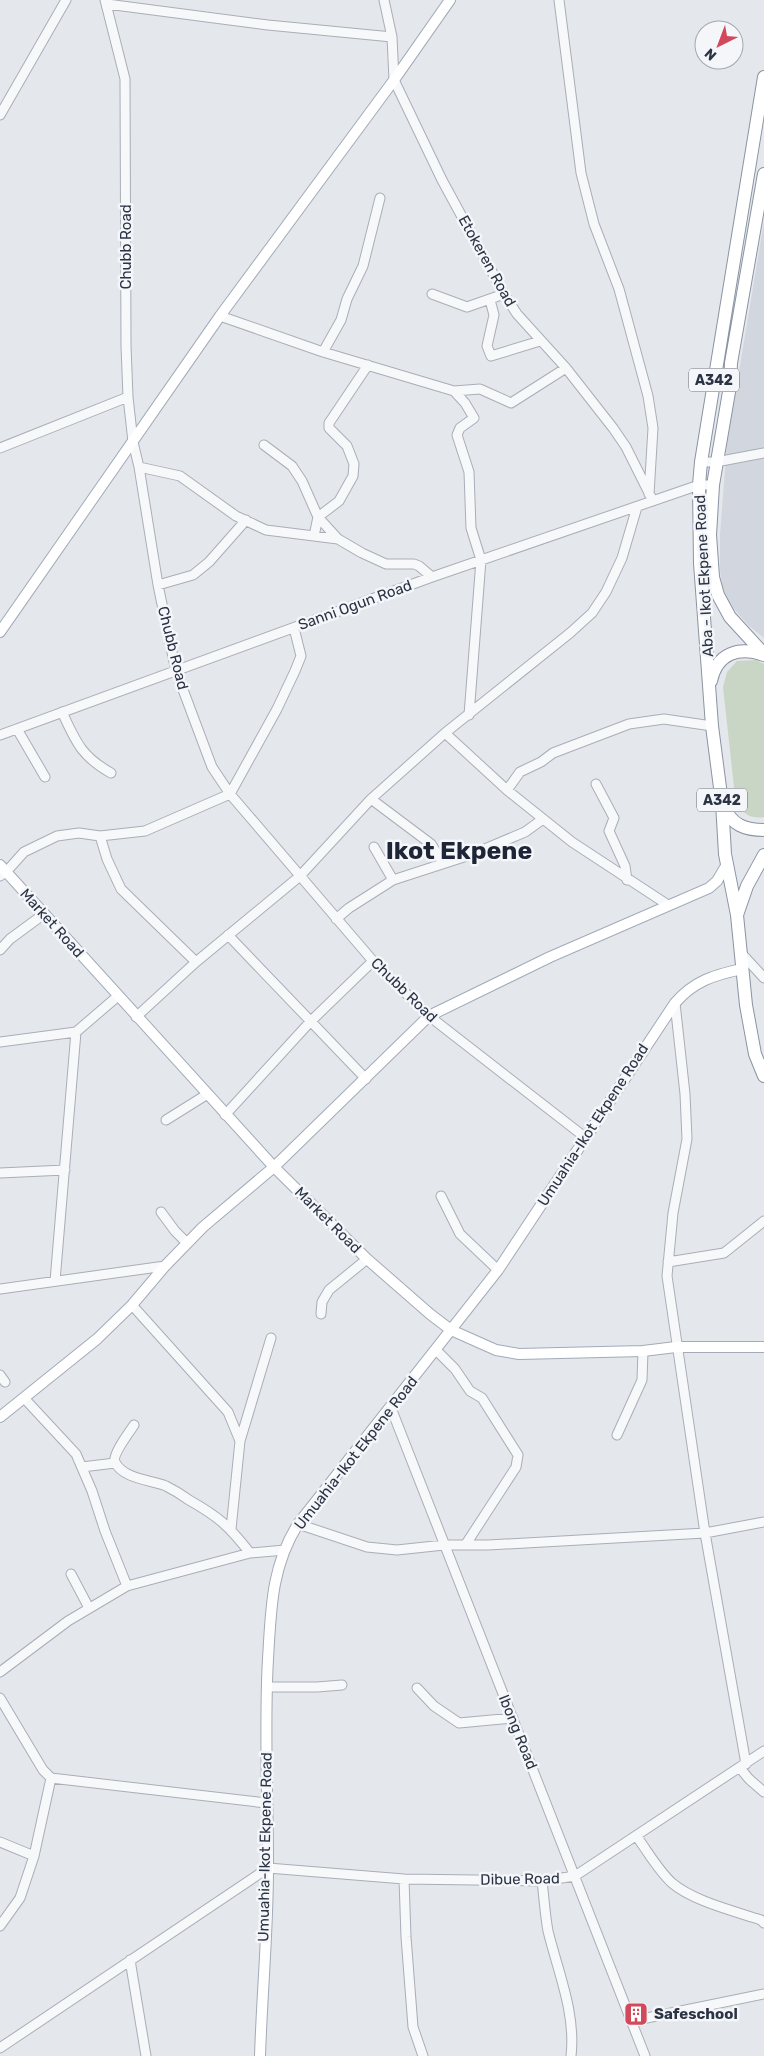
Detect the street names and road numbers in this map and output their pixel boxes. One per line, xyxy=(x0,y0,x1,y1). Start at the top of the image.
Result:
street label: Chubb Road xyxy=(117,204,135,290)
street label: Etokeren Road xyxy=(455,212,519,310)
road number: A342 xyxy=(689,368,739,392)
street label: Aba - Ikot Ekpene Road xyxy=(691,494,717,658)
street label: Sanni Ogun Road xyxy=(296,576,414,634)
street label: Chubb Road xyxy=(154,604,192,692)
road number: A342 xyxy=(697,788,747,812)
street label: Market Road xyxy=(16,885,88,961)
street label: Chubb Road xyxy=(367,954,441,1026)
street label: Umuahia-Ikot Ekpene Road xyxy=(534,1041,652,1209)
street label: Market Road xyxy=(291,1183,365,1257)
street label: Umuahia-Ikot Ekpene Road xyxy=(290,1373,422,1533)
street label: Ibong Road xyxy=(495,1692,541,1772)
street label: Umuahia-Ikot Ekpene Road xyxy=(254,1752,276,1942)
street label: Dibue Road xyxy=(480,1869,560,1889)

